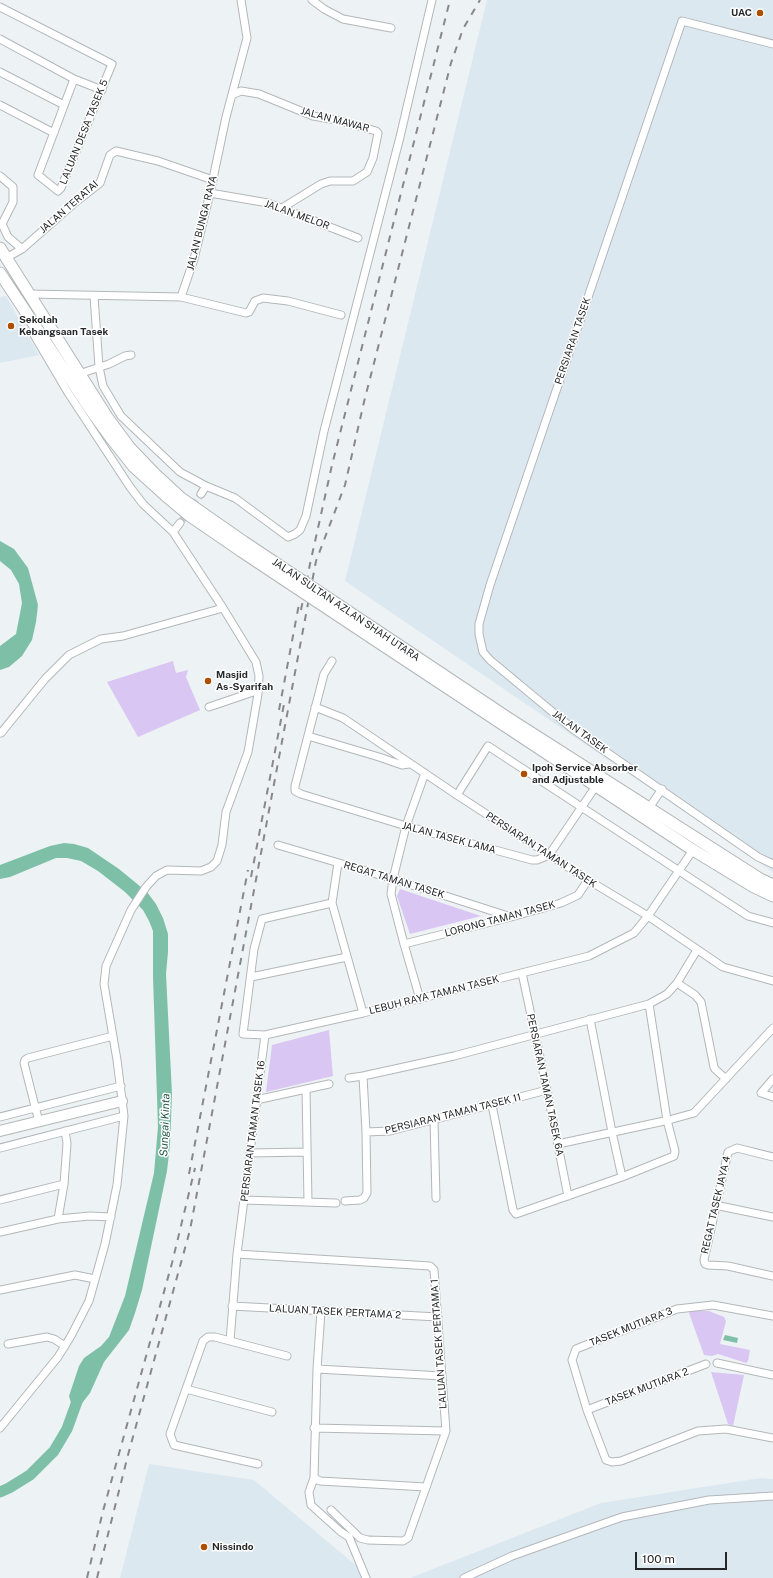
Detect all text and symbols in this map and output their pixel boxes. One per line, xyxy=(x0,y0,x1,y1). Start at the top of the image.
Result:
place label: UAC xyxy=(731,7,752,19)
marker: UAC xyxy=(755,8,765,18)
street label: LALUAN DESA TASEK 5 xyxy=(57,78,111,186)
street label: JALAN MAWAR xyxy=(299,105,371,135)
street label: JALAN BUNGA RAYA xyxy=(184,174,220,272)
street label: JALAN TERATAI xyxy=(37,178,101,236)
street label: JALAN MELOR xyxy=(263,198,331,232)
street label: PERSIARAN TASEK xyxy=(552,296,594,386)
place label: Sekolah Kebangsaan Tasek xyxy=(19,314,108,338)
marker: Sekolah Kebangsaan Tasek xyxy=(6,321,16,331)
street label: JALAN SULTAN AZLAN SHAH UTARA xyxy=(270,556,422,664)
place label: Masjid As-Syarifah xyxy=(216,669,273,692)
marker: Masjid As-Syarifah xyxy=(203,676,213,686)
street label: JALAN TASEK xyxy=(550,708,610,756)
place label: Ipoh Service Absorber and Adjustable xyxy=(532,762,638,786)
marker: Ipoh Service Absorber and Adjustable xyxy=(519,769,529,779)
street label: PERSIARAN TAMAN TASEK xyxy=(483,810,599,890)
street label: JALAN TASEK LAMA xyxy=(401,820,497,856)
street label: REGAT TAMAN TASEK xyxy=(342,859,446,901)
street label: LORONG TAMAN TASEK xyxy=(443,898,557,940)
street label: LEBUH RAYA TAMAN TASEK xyxy=(368,973,500,1017)
street label: PERSIARAN TAMAN TASEK 6A xyxy=(524,1013,566,1157)
street label: PERSIARAN TAMAN TASEK 16 xyxy=(238,1060,268,1202)
street label: PERSIARAN TAMAN TASEK 11 xyxy=(384,1091,522,1137)
water label: Sungai Kinta xyxy=(157,1093,173,1157)
street label: REGAT TASEK JAYA 4 xyxy=(699,1155,733,1255)
street label: LALUAN TASEK PERTAMA 1 xyxy=(428,1279,450,1409)
street label: LALUAN TASEK PERTAMA 2 xyxy=(269,1303,401,1321)
street label: TASEK MUTIARA 3 xyxy=(588,1305,674,1349)
street label: TASEK MUTIARA 2 xyxy=(604,1366,690,1408)
place label: Nissindo xyxy=(212,1541,253,1553)
marker: Nissindo xyxy=(199,1542,209,1552)
scale bar xyxy=(637,1544,729,1570)
text: 100 m xyxy=(642,1552,675,1566)

